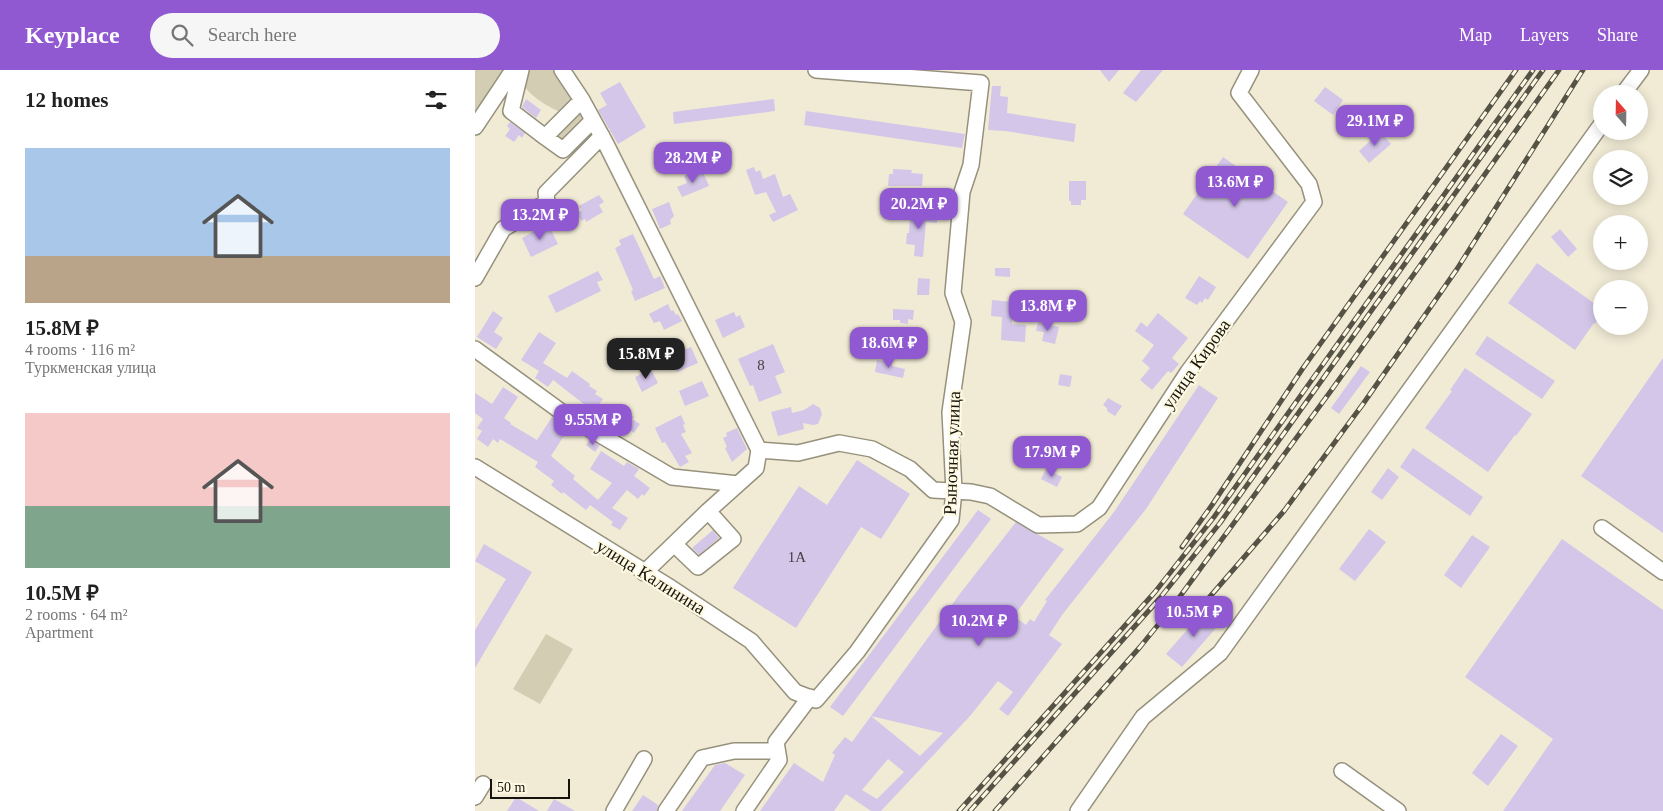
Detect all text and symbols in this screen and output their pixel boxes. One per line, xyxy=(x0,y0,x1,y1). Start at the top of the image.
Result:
search box xyxy=(150,13,500,58)
icon: search xyxy=(168,21,196,49)
text: Keyplace xyxy=(25,22,120,48)
text: Search here xyxy=(208,24,297,45)
text: Map xyxy=(1459,25,1492,45)
text: Layers xyxy=(1520,25,1569,45)
text: Share xyxy=(1597,25,1638,45)
north arrow xyxy=(1593,85,1647,140)
map controls xyxy=(1593,85,1648,335)
icon: filters xyxy=(422,86,450,114)
text: 12 homes xyxy=(25,88,108,112)
pin: 29.1M ₽ xyxy=(1329,104,1421,147)
text: 29.1M ₽ xyxy=(1347,112,1403,129)
pin: 28.2M ₽ xyxy=(647,142,739,184)
text: 28.2M ₽ xyxy=(665,149,721,166)
button: layers xyxy=(1593,150,1648,205)
pin: 13.6M ₽ xyxy=(1189,166,1281,208)
text: 13.6M ₽ xyxy=(1207,173,1263,190)
icon: home xyxy=(193,181,283,271)
pin: 20.2M ₽ xyxy=(873,188,965,230)
text: 20.2M ₽ xyxy=(891,195,947,212)
pin: 13.2M ₽ xyxy=(494,198,586,241)
text: 13.2M ₽ xyxy=(512,206,568,223)
button: + xyxy=(1593,215,1648,270)
button: − xyxy=(1593,280,1648,335)
pin: 13.8M ₽ xyxy=(1002,290,1094,332)
text: 13.8M ₽ xyxy=(1020,297,1076,314)
street label: улица Кирова xyxy=(1158,315,1234,413)
text: 15.8M ₽ xyxy=(25,316,99,340)
pin: 18.6M ₽ xyxy=(843,326,935,369)
text: 18.6M ₽ xyxy=(861,334,917,351)
pin: 15.8M ₽ xyxy=(600,338,692,380)
text: 4 rooms · 116 m² xyxy=(25,341,135,358)
text: 15.8M ₽ xyxy=(618,345,674,362)
house number: 8 xyxy=(757,357,765,373)
text: Туркменская улица xyxy=(25,359,156,376)
street label: Рыночная улица xyxy=(940,391,964,515)
pin: 9.55M ₽ xyxy=(547,404,639,446)
text: 9.55M ₽ xyxy=(565,411,621,428)
pin: 17.9M ₽ xyxy=(1006,436,1098,478)
text: 17.9M ₽ xyxy=(1024,443,1080,460)
icon: home xyxy=(193,446,283,536)
street label: улица Калинина xyxy=(593,536,709,618)
house number: 1А xyxy=(788,549,806,565)
text: 10.5M ₽ xyxy=(25,581,99,605)
pin: 10.5M ₽ xyxy=(1148,596,1240,638)
text: 10.5M ₽ xyxy=(1166,603,1222,620)
pin: 10.2M ₽ xyxy=(933,604,1025,647)
text: 2 rooms · 64 m² xyxy=(25,606,128,623)
text: 10.2M ₽ xyxy=(951,612,1007,629)
text: Apartment xyxy=(25,624,93,641)
scale bar xyxy=(490,776,570,799)
text: 50 m xyxy=(497,780,525,795)

